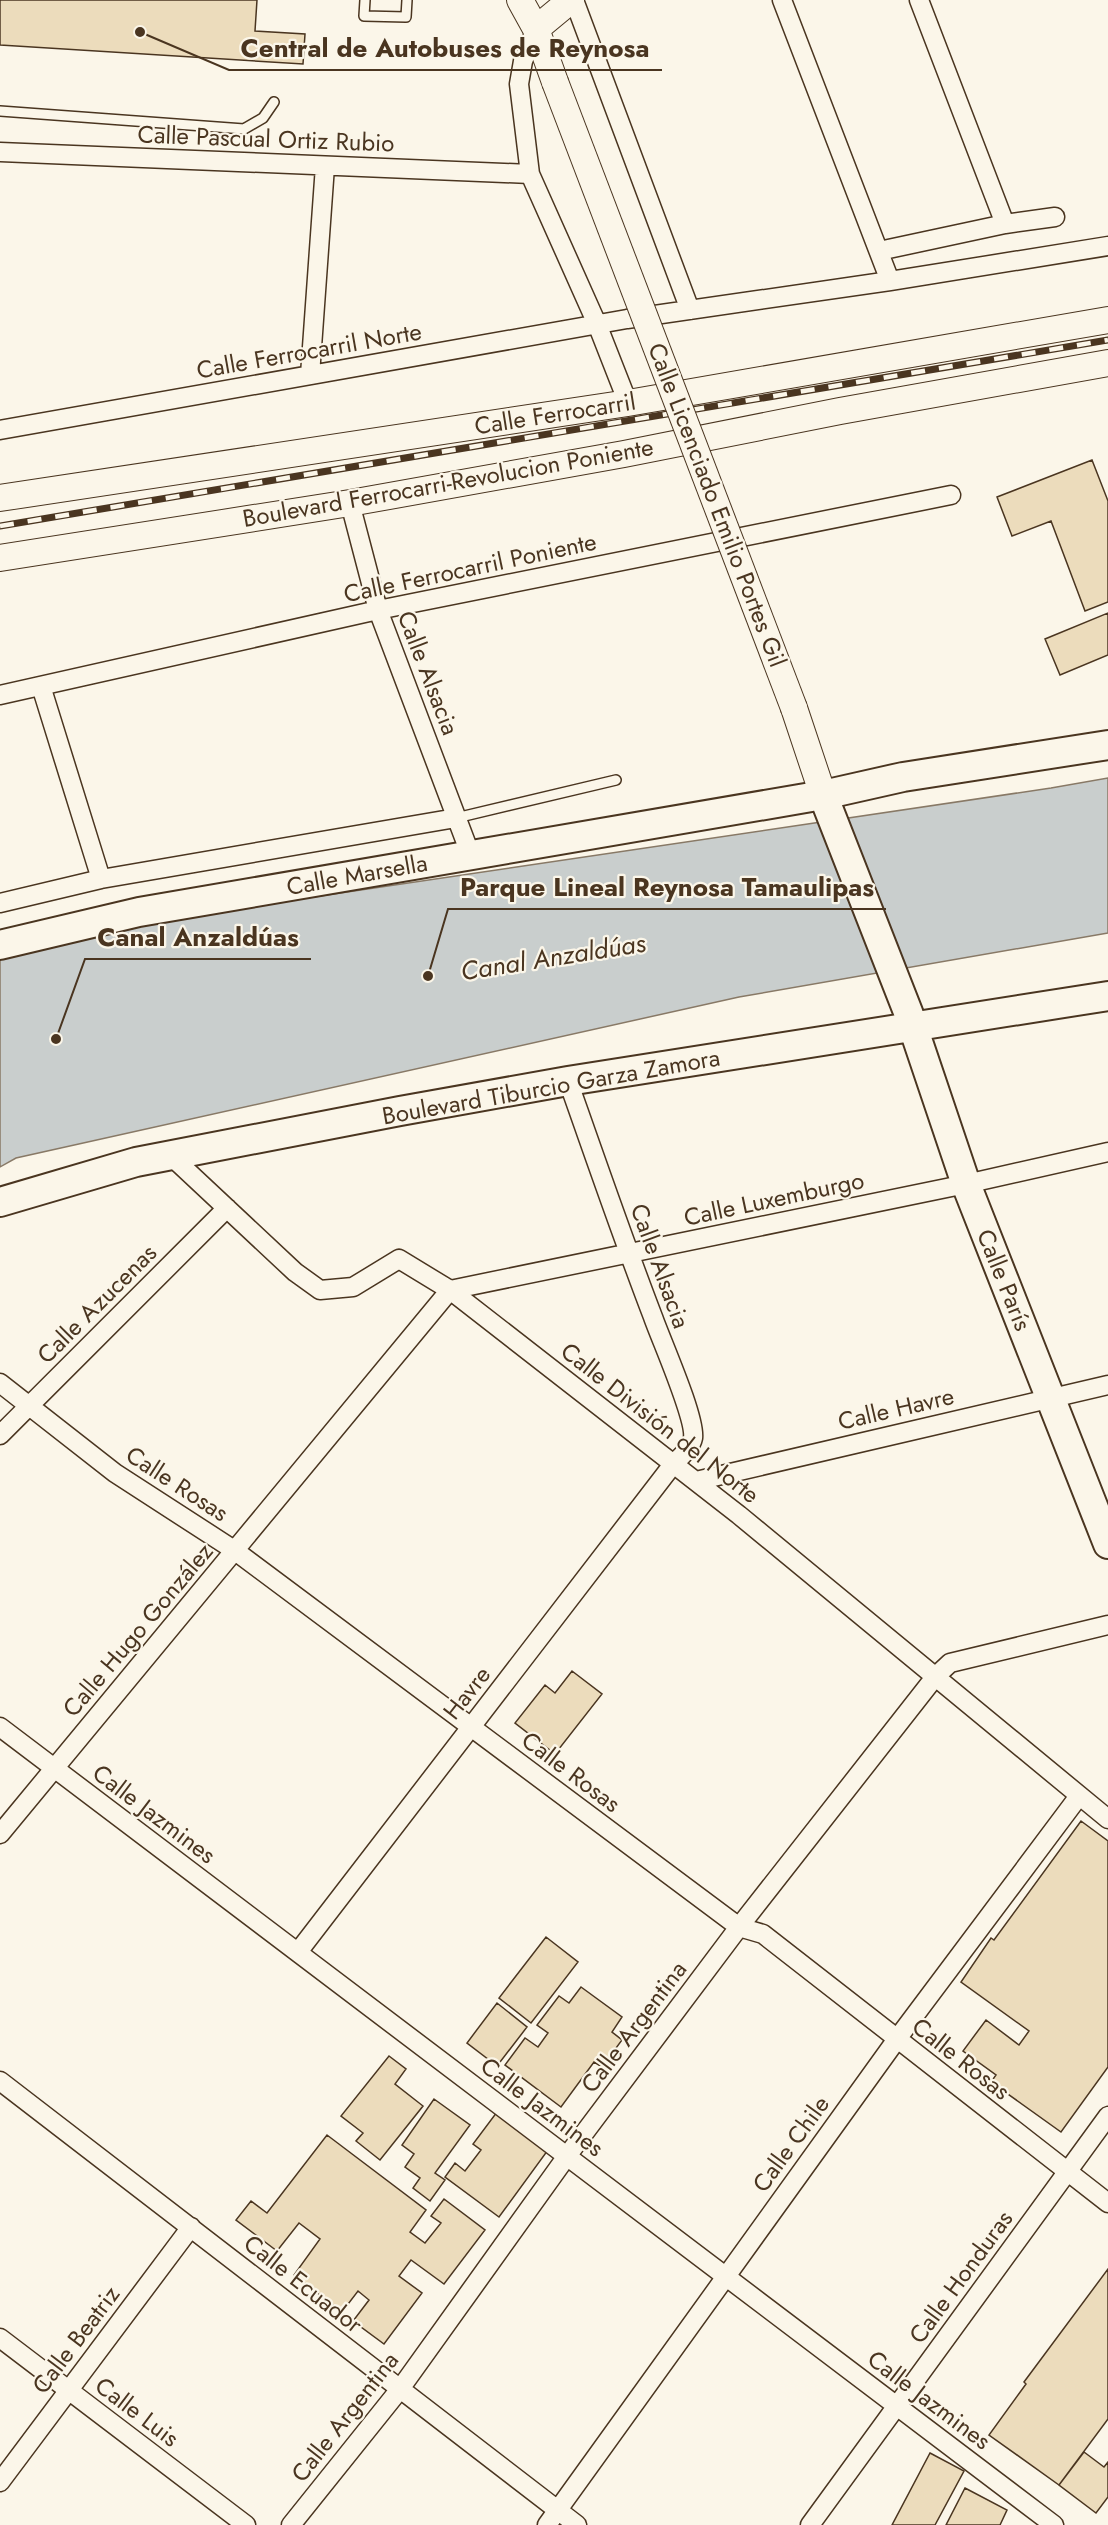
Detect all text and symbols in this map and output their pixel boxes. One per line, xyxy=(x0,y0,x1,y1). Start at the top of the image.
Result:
callout: Central de Autobuses de Reynosa xyxy=(229,26,662,70)
text: Central de Autobuses de Reynosa xyxy=(241,29,649,67)
street label: Calle Pascual Ortiz Rubio xyxy=(137,117,395,160)
street label: Calle Ferrocarril Norte xyxy=(194,313,424,388)
street label: Calle Licenciado Emilio Portes Gil xyxy=(639,338,796,672)
street label: Calle Ferrocarril xyxy=(472,383,638,444)
street label: Boulevard Ferrocarri-Revolucion Poniente xyxy=(240,429,656,536)
street label: Calle Ferrocarril Poniente xyxy=(340,524,599,611)
street label: Calle Alsacia xyxy=(389,606,468,740)
street label: Calle Marsella xyxy=(284,845,430,904)
callout: Parque Lineal Reynosa Tamaulipas xyxy=(448,865,886,909)
text: Parque Lineal Reynosa Tamaulipas xyxy=(460,868,874,906)
callout: Canal Anzaldúas xyxy=(85,915,311,959)
text: Canal Anzaldúas xyxy=(97,918,299,956)
water label: Canal Anzaldúas xyxy=(458,924,649,990)
street label: Boulevard Tiburcio Garza Zamora xyxy=(379,1040,723,1133)
street label: Calle Luxemburgo xyxy=(681,1162,867,1235)
street label: Calle Alsacia xyxy=(622,1199,699,1333)
street label: Calle París xyxy=(968,1224,1041,1336)
street label: Calle Azucenas xyxy=(29,1236,164,1371)
street label: Calle División del Norte xyxy=(554,1334,767,1511)
street label: Calle Havre xyxy=(834,1378,957,1439)
street label: Calle Rosas xyxy=(119,1437,235,1530)
street label: Calle Hugo González xyxy=(54,1535,221,1724)
street label: Havre xyxy=(435,1659,499,1727)
street label: Calle Rosas xyxy=(514,1723,628,1820)
street label: Calle Jazmines xyxy=(85,1756,223,1872)
street label: Calle Argentina xyxy=(572,1953,695,2100)
street label: Calle Rosas xyxy=(905,2009,1018,2108)
street label: Calle Jazmines xyxy=(473,2049,611,2165)
street label: Calle Chile xyxy=(744,2088,838,2199)
street label: Calle Honduras xyxy=(900,2203,1021,2351)
street label: Calle Ecuador xyxy=(236,2226,371,2342)
street label: Calle Beatriz xyxy=(23,2278,128,2401)
street label: Calle Jazmines xyxy=(860,2342,998,2458)
street label: Calle Argentina xyxy=(282,2344,407,2489)
street label: Calle Luis xyxy=(88,2368,187,2455)

